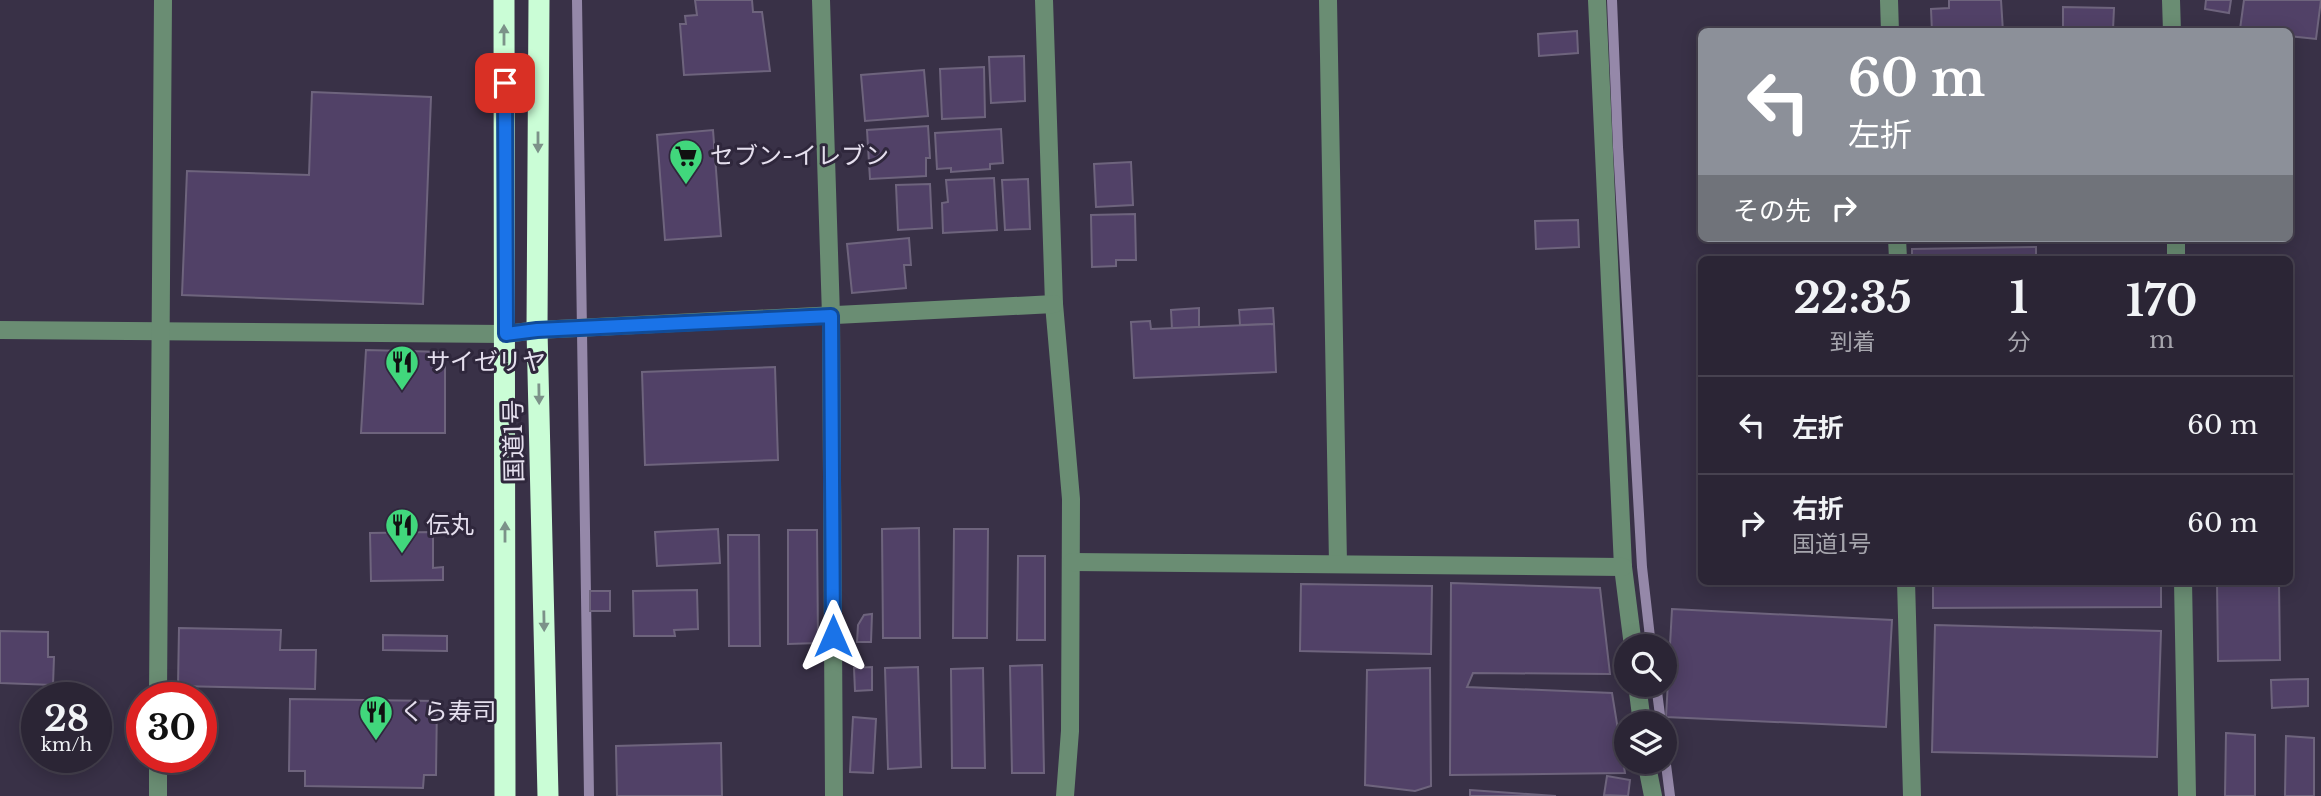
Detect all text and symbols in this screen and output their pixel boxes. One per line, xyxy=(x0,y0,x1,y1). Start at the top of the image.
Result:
one-way arrow xyxy=(499,24,510,46)
text: 60 m xyxy=(1848,48,1985,109)
pin xyxy=(475,53,535,113)
icon: left xyxy=(1733,56,1824,147)
icon: arrive xyxy=(486,64,524,102)
text: 左折 xyxy=(1848,115,1912,155)
one-way arrow xyxy=(533,131,544,153)
supermarket icon: セブン-イレブン xyxy=(667,137,705,186)
place label: セブン-イレブン xyxy=(710,141,889,170)
icon: right xyxy=(1825,189,1863,227)
text: その先 xyxy=(1733,195,1811,227)
text: 22:35 xyxy=(1793,272,1912,324)
text: 1 xyxy=(2010,272,2028,324)
text: 170 xyxy=(2126,275,2198,327)
text: m xyxy=(2149,326,2174,354)
text: 到着 xyxy=(1830,328,1876,356)
text: 分 xyxy=(2007,328,2030,356)
restaurant icon: サイゼリヤ xyxy=(383,343,421,392)
place label: サイゼリヤ xyxy=(426,347,546,376)
one-way arrow xyxy=(533,383,544,405)
street label: 国道1号 xyxy=(498,399,529,483)
icon: left xyxy=(1733,406,1771,444)
text: 60 m xyxy=(2187,409,2258,441)
text: 左折 xyxy=(1792,412,1844,444)
text: 右折 xyxy=(1792,493,1844,525)
icon: right xyxy=(1733,504,1771,542)
restaurant icon: 伝丸 xyxy=(383,506,421,555)
text: 60 m xyxy=(2187,507,2258,539)
place label: 伝丸 xyxy=(426,510,474,539)
one-way arrow xyxy=(499,521,511,543)
text: 国道1号 xyxy=(1792,530,1871,558)
position arrow xyxy=(796,599,870,673)
one-way arrow xyxy=(538,610,550,632)
map controls xyxy=(1614,634,1677,774)
button: search xyxy=(1614,634,1677,697)
speed limit sign: 30 xyxy=(126,682,217,773)
restaurant icon: くら寿司 xyxy=(357,693,395,742)
text: 28 xyxy=(44,697,89,740)
place label: くら寿司 xyxy=(400,697,496,726)
button: layers xyxy=(1614,711,1677,774)
text: km/h xyxy=(41,734,92,756)

